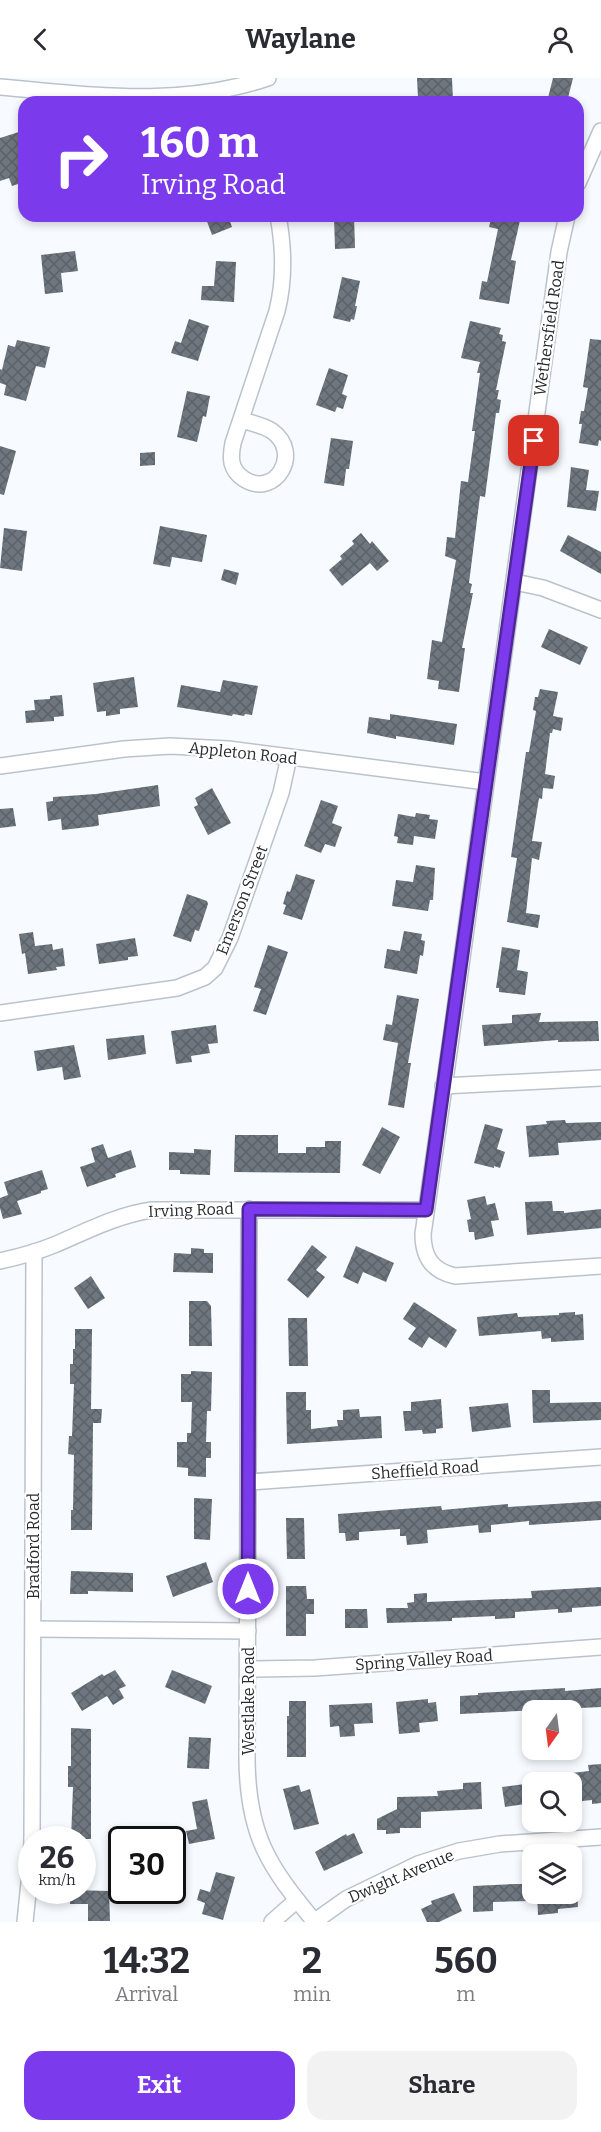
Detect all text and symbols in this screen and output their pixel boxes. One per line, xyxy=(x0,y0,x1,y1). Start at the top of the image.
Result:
icon: back xyxy=(24,23,57,56)
text: Waylane xyxy=(245,23,356,55)
icon: person xyxy=(544,23,577,56)
text: 160 m xyxy=(141,118,258,168)
icon: right xyxy=(42,120,120,198)
text: Irving Road xyxy=(141,169,286,201)
street label: Wethersfield Road xyxy=(530,258,568,397)
pin xyxy=(508,415,559,466)
icon: arrive xyxy=(517,424,550,457)
street label: Appleton Road xyxy=(188,738,299,768)
street label: Emerson Street xyxy=(212,842,272,958)
street label: Irving Road xyxy=(148,1199,235,1221)
street label: Sheffield Road xyxy=(370,1457,480,1483)
street label: Bradford Road xyxy=(24,1492,43,1599)
position arrow xyxy=(216,1557,280,1621)
street label: Westlake Road xyxy=(239,1646,258,1755)
street label: Spring Valley Road xyxy=(355,1646,494,1674)
north arrow xyxy=(522,1700,582,1760)
map controls xyxy=(522,1700,582,1904)
button: search xyxy=(522,1772,582,1832)
speed limit sign: 30 xyxy=(108,1826,186,1904)
text: 26 xyxy=(40,1840,74,1876)
button: layers xyxy=(522,1844,582,1904)
street label: Dwight Avenue xyxy=(345,1845,457,1907)
text: km/h xyxy=(38,1871,76,1889)
text: 14:32 xyxy=(103,1939,190,1983)
text: 2 xyxy=(302,1939,322,1983)
text: 560 xyxy=(434,1939,498,1983)
text: Arrival xyxy=(115,1982,178,2006)
text: min xyxy=(293,1982,331,2006)
text: m xyxy=(456,1982,475,2006)
button: Exit xyxy=(24,2051,295,2120)
button: Share xyxy=(307,2051,577,2120)

